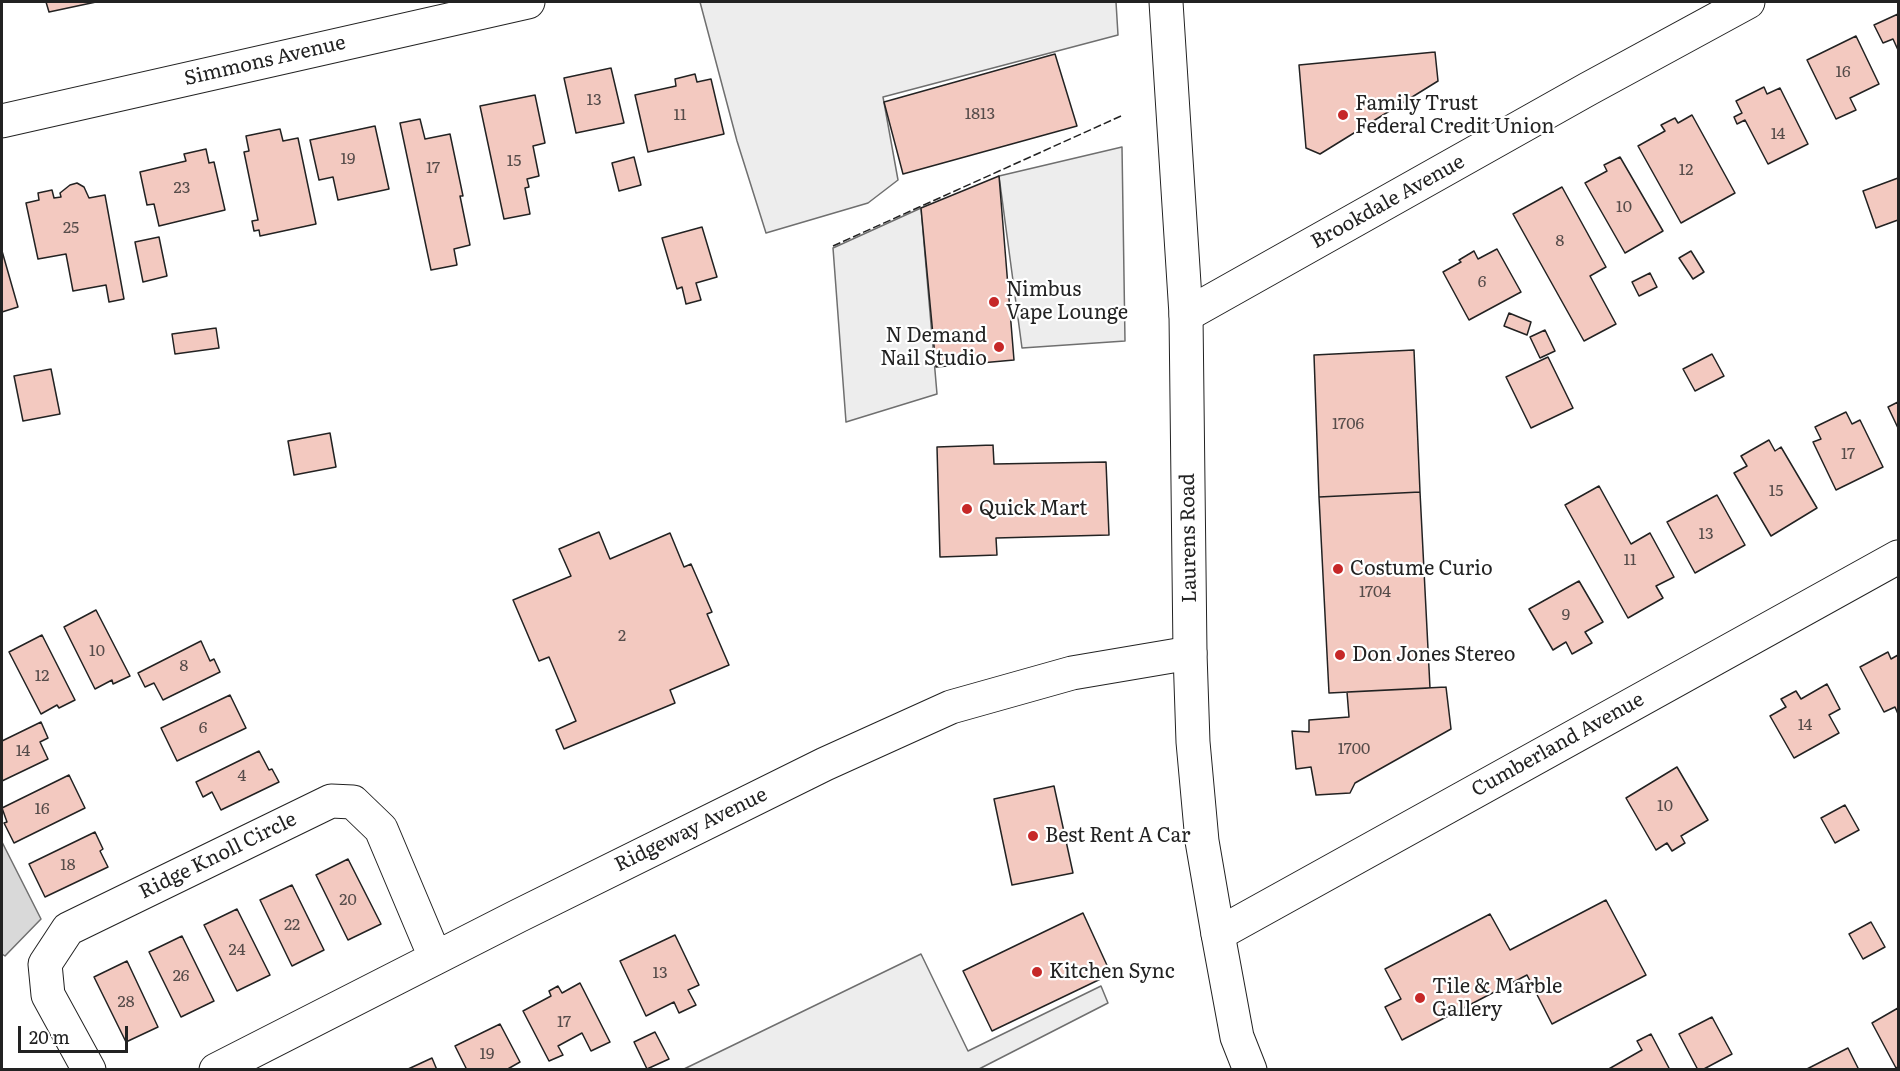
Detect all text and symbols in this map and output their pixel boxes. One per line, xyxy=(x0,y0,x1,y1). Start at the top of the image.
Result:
street label: Simmons Avenue xyxy=(182,31,348,91)
house number: 16 xyxy=(1835,62,1851,82)
house number: 13 xyxy=(586,90,602,110)
place label: Family Trust Federal Credit Union xyxy=(1355,92,1555,139)
house number: 1813 xyxy=(965,104,995,124)
house number: 11 xyxy=(673,105,687,125)
marker: Family Trust Federal Credit Union xyxy=(1336,108,1350,122)
house number: 14 xyxy=(1771,124,1785,144)
house number: 19 xyxy=(341,149,355,169)
street label: Brookdale Avenue xyxy=(1307,150,1469,254)
house number: 15 xyxy=(507,151,521,171)
house number: 17 xyxy=(426,158,440,178)
house number: 12 xyxy=(1679,160,1693,180)
house number: 23 xyxy=(174,178,190,198)
house number: 10 xyxy=(1616,197,1632,217)
house number: 25 xyxy=(63,218,79,238)
house number: 8 xyxy=(1556,231,1564,251)
house number: 6 xyxy=(1478,272,1486,292)
place label: Nimbus Vape Lounge xyxy=(1006,278,1128,325)
marker: Nimbus Vape Lounge xyxy=(987,295,1001,309)
place label: N Demand Nail Studio xyxy=(880,324,987,371)
marker: N Demand Nail Studio xyxy=(992,340,1006,354)
house number: 1706 xyxy=(1332,414,1364,434)
house number: 17 xyxy=(1841,444,1855,464)
street label: Laurens Road xyxy=(1176,473,1202,603)
house number: 15 xyxy=(1769,481,1783,501)
place label: Quick Mart xyxy=(979,497,1087,521)
marker: Quick Mart xyxy=(960,502,974,516)
house number: 13 xyxy=(1698,524,1714,544)
house number: 11 xyxy=(1623,550,1637,570)
place label: Costume Curio xyxy=(1350,557,1493,581)
marker: Costume Curio xyxy=(1331,562,1345,576)
house number: 1704 xyxy=(1359,582,1391,602)
house number: 9 xyxy=(1562,605,1570,625)
house number: 2 xyxy=(618,626,626,646)
house number: 10 xyxy=(89,641,105,661)
place label: Don Jones Stereo xyxy=(1352,643,1515,667)
marker: Don Jones Stereo xyxy=(1333,648,1347,662)
house number: 8 xyxy=(180,656,188,676)
house number: 12 xyxy=(35,666,49,686)
street label: Cumberland Avenue xyxy=(1468,688,1648,802)
house number: 14 xyxy=(1798,715,1812,735)
house number: 6 xyxy=(199,718,207,738)
house number: 1700 xyxy=(1338,739,1370,759)
house number: 14 xyxy=(16,741,30,761)
house number: 4 xyxy=(238,766,246,786)
street label: Ridgeway Avenue xyxy=(611,783,771,877)
house number: 10 xyxy=(1657,796,1673,816)
house number: 16 xyxy=(34,799,50,819)
street label: Ridge Knoll Circle xyxy=(135,807,301,905)
place label: Best Rent A Car xyxy=(1045,824,1191,848)
marker: Best Rent A Car xyxy=(1026,829,1040,843)
house number: 18 xyxy=(60,855,76,875)
house number: 20 xyxy=(339,890,357,910)
house number: 22 xyxy=(284,915,300,935)
house number: 24 xyxy=(229,940,245,960)
place label: Kitchen Sync xyxy=(1049,960,1175,984)
house number: 13 xyxy=(652,963,668,983)
marker: Kitchen Sync xyxy=(1030,965,1044,979)
house number: 26 xyxy=(173,966,189,986)
place label: Tile & Marble Gallery xyxy=(1432,975,1562,1022)
marker: Tile & Marble Gallery xyxy=(1413,991,1427,1005)
house number: 28 xyxy=(118,992,134,1012)
house number: 17 xyxy=(557,1012,571,1032)
scale bar xyxy=(21,1014,130,1052)
text: 20 m xyxy=(29,1023,70,1050)
house number: 19 xyxy=(480,1044,494,1064)

